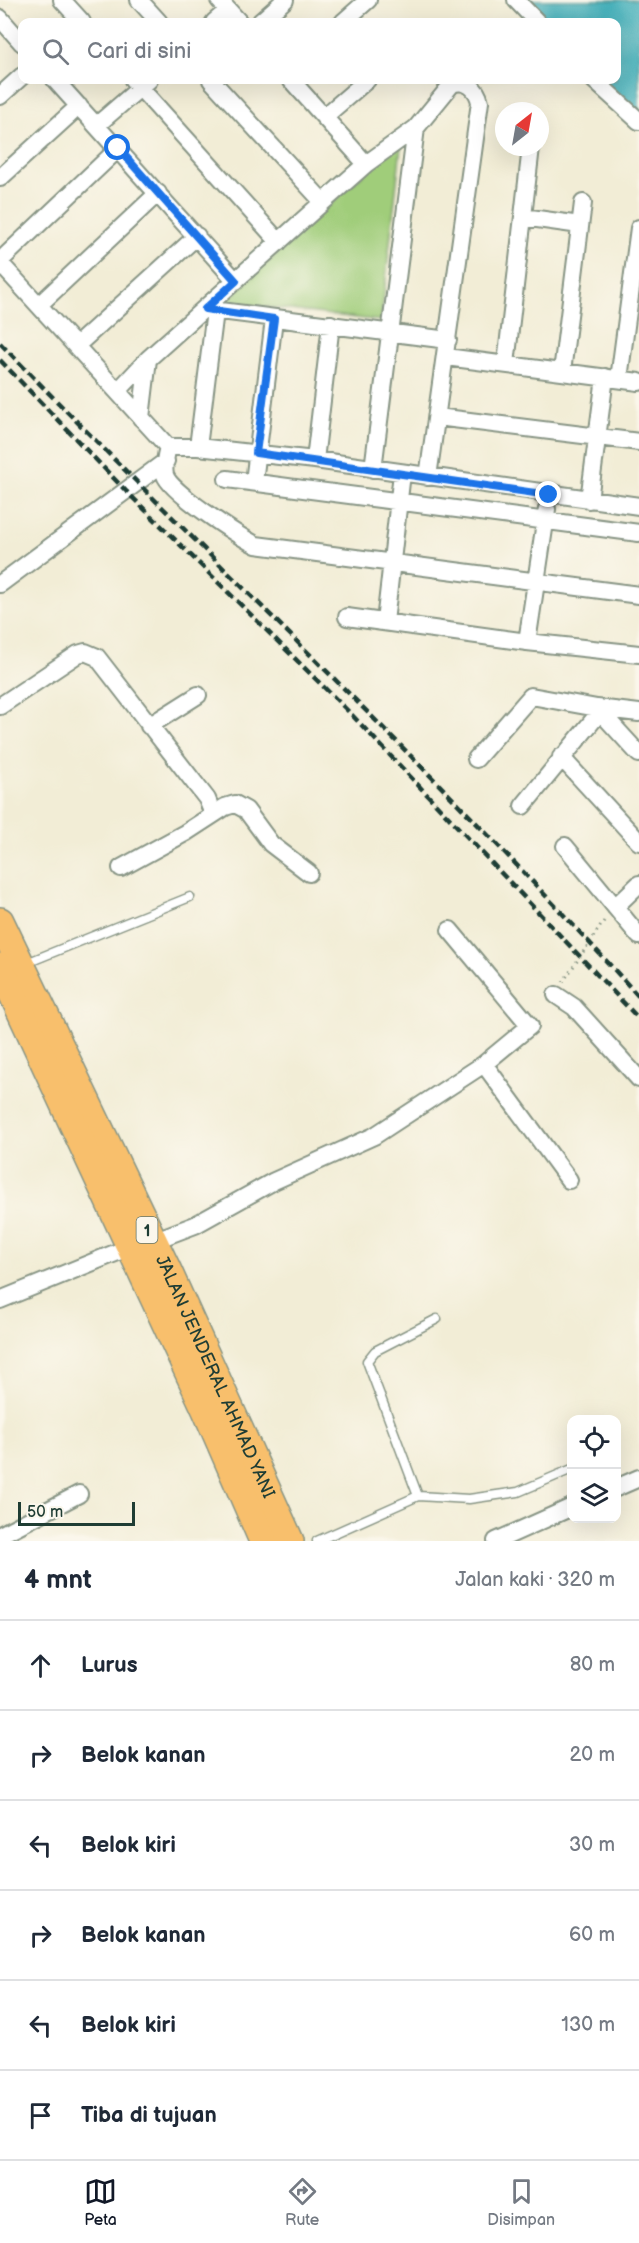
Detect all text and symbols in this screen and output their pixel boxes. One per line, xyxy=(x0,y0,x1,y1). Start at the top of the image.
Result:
search box xyxy=(18,18,621,84)
icon: search xyxy=(39,35,72,68)
text: Cari di sini xyxy=(87,38,191,65)
north arrow xyxy=(495,102,549,156)
route start xyxy=(104,134,130,160)
route end xyxy=(535,481,561,507)
road number: 1 xyxy=(136,1217,158,1243)
street label: JALAN JENDERAL AHMAD YANI xyxy=(151,1252,279,1501)
map controls xyxy=(567,1415,621,1523)
button: locate xyxy=(567,1415,621,1469)
button: layers xyxy=(567,1469,621,1523)
scale bar xyxy=(18,1499,135,1526)
text: 50 m xyxy=(27,1503,63,1522)
text: 4 mnt xyxy=(24,1565,92,1596)
text: Jalan kaki · 320 m xyxy=(455,1568,615,1592)
icon: ahead xyxy=(24,1649,57,1682)
text: Lurus xyxy=(81,1652,137,1679)
text: 80 m xyxy=(570,1653,615,1677)
icon: right xyxy=(24,1739,57,1772)
text: Belok kanan xyxy=(81,1742,206,1769)
text: 20 m xyxy=(570,1743,615,1767)
icon: left xyxy=(24,1829,57,1862)
text: Belok kiri xyxy=(81,1832,176,1859)
text: 30 m xyxy=(569,1833,615,1857)
icon: right xyxy=(24,1919,57,1952)
text: Belok kanan xyxy=(81,1922,206,1949)
text: 60 m xyxy=(569,1923,615,1947)
icon: left xyxy=(24,2009,57,2042)
text: Belok kiri xyxy=(81,2012,176,2039)
text: 130 m xyxy=(561,2013,615,2037)
icon: arrive xyxy=(24,2099,57,2132)
text: Tiba di tujuan xyxy=(81,2102,217,2129)
tab: Peta xyxy=(84,2175,117,2230)
tab: Rute xyxy=(285,2175,319,2230)
tab: Disimpan xyxy=(487,2175,555,2230)

